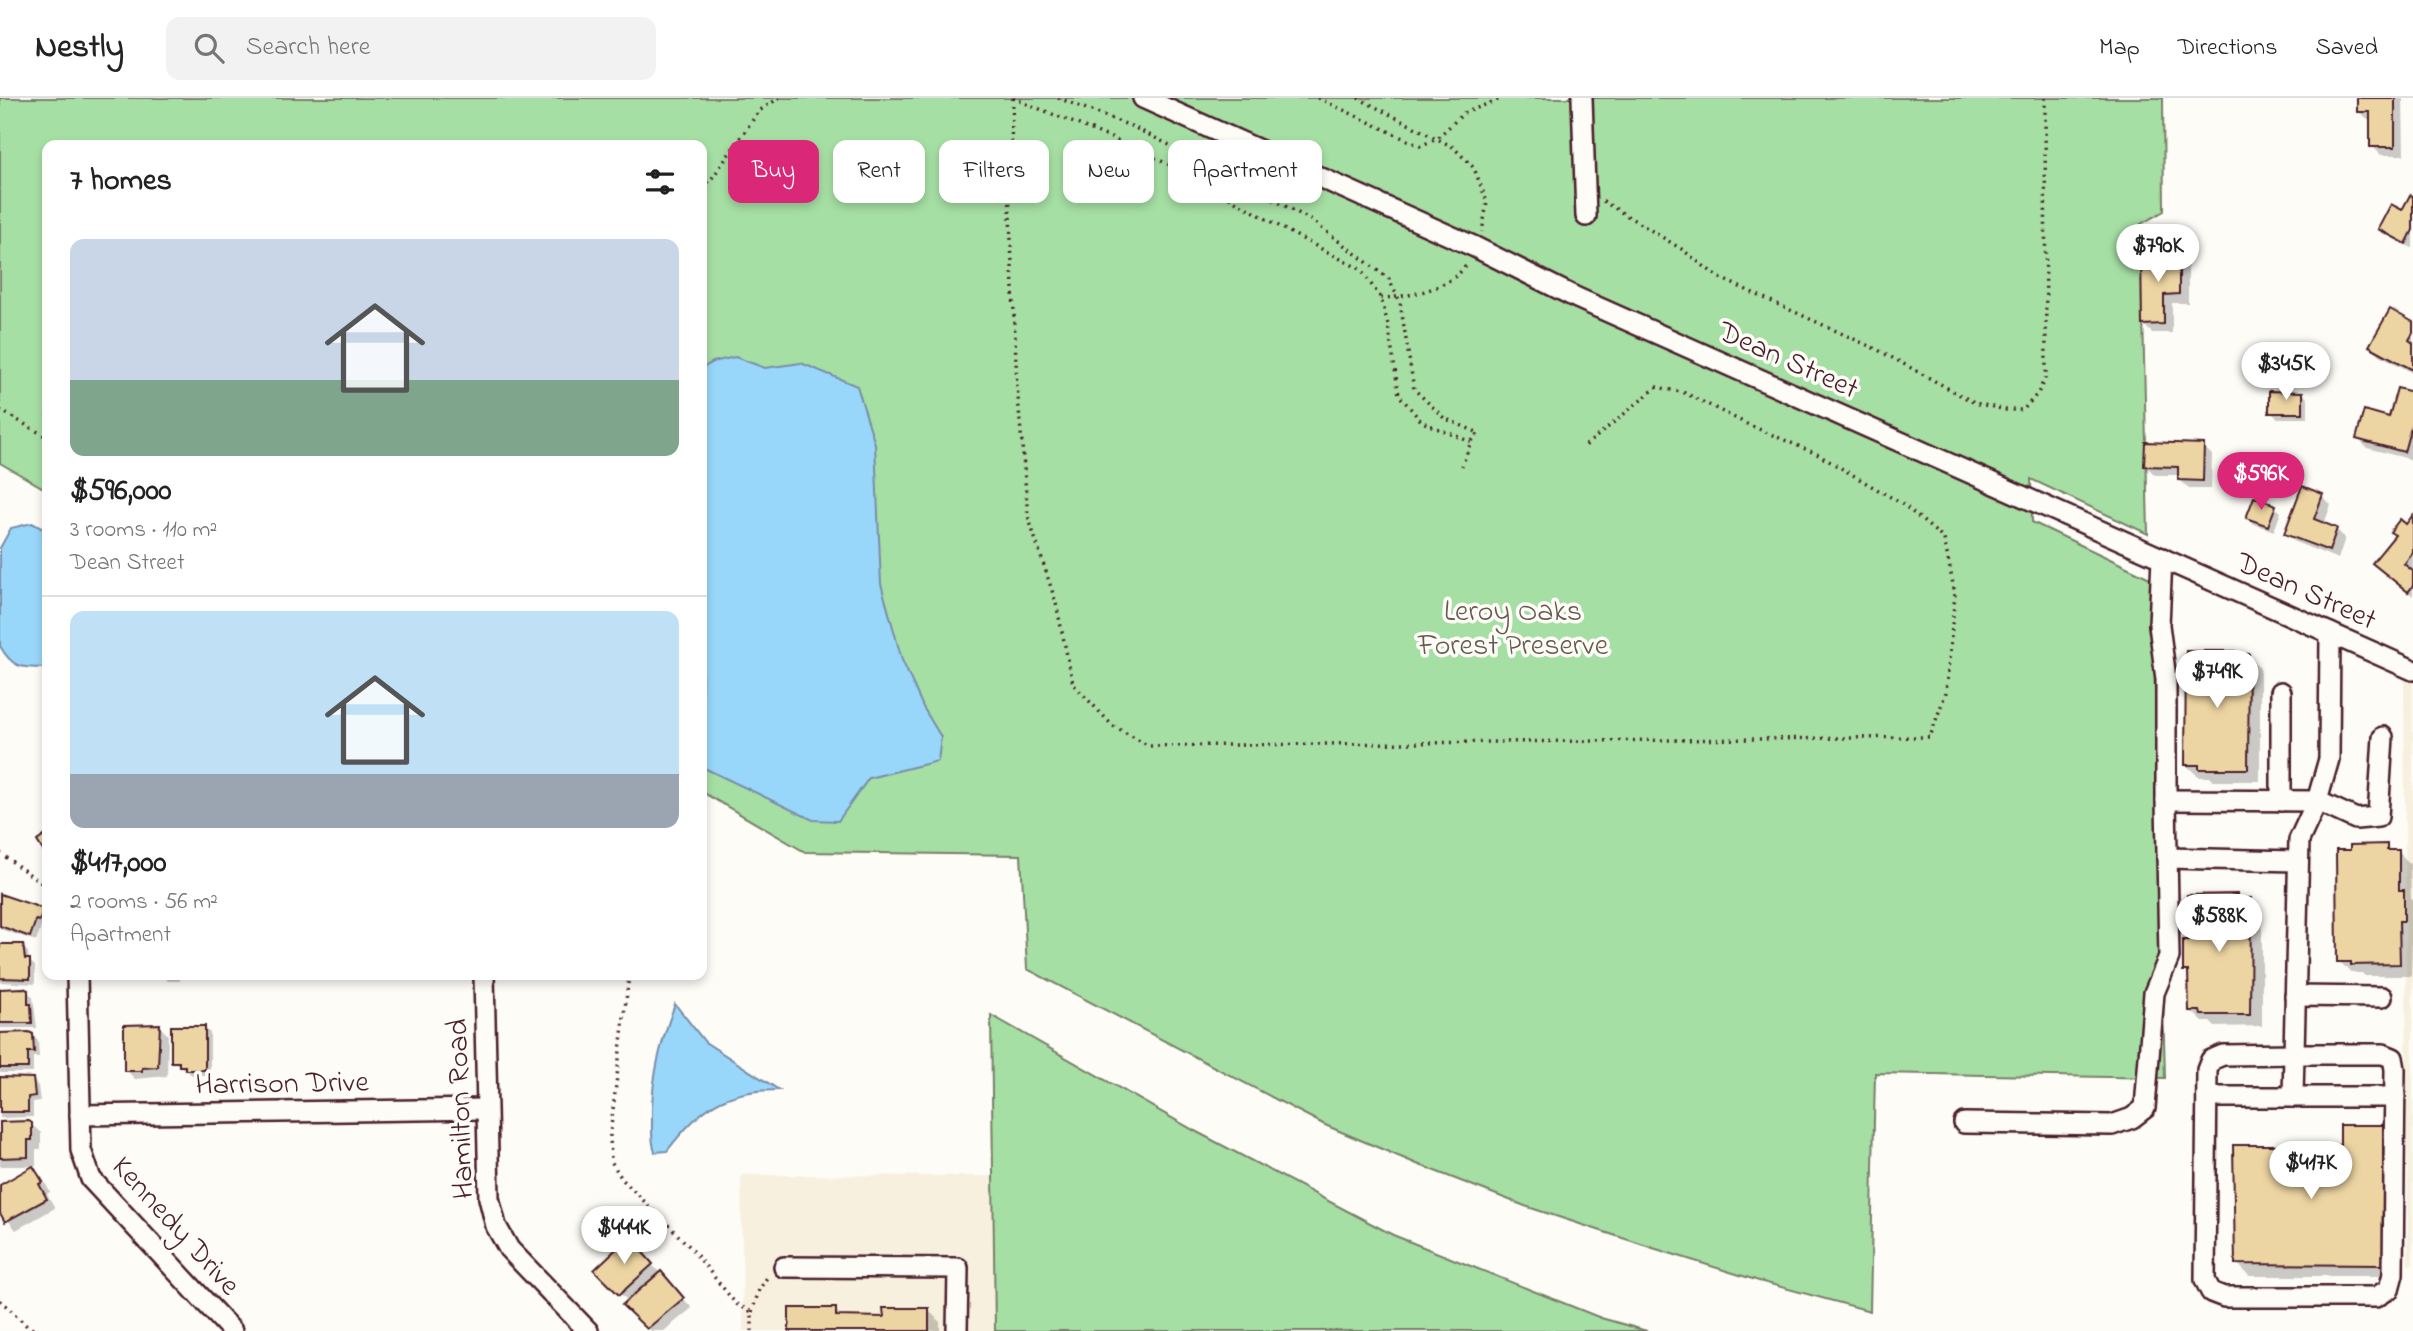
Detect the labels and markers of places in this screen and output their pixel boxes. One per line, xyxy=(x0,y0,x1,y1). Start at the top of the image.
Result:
pin: $790K xyxy=(2109,225,2207,284)
pin: $345K xyxy=(2237,342,2335,402)
pin: $596K xyxy=(2212,452,2310,512)
pin: $749K xyxy=(2168,650,2266,710)
pin: $588K xyxy=(2170,894,2268,954)
pin: $417K xyxy=(2262,1142,2360,1201)
pin: $444K xyxy=(575,1206,673,1266)

